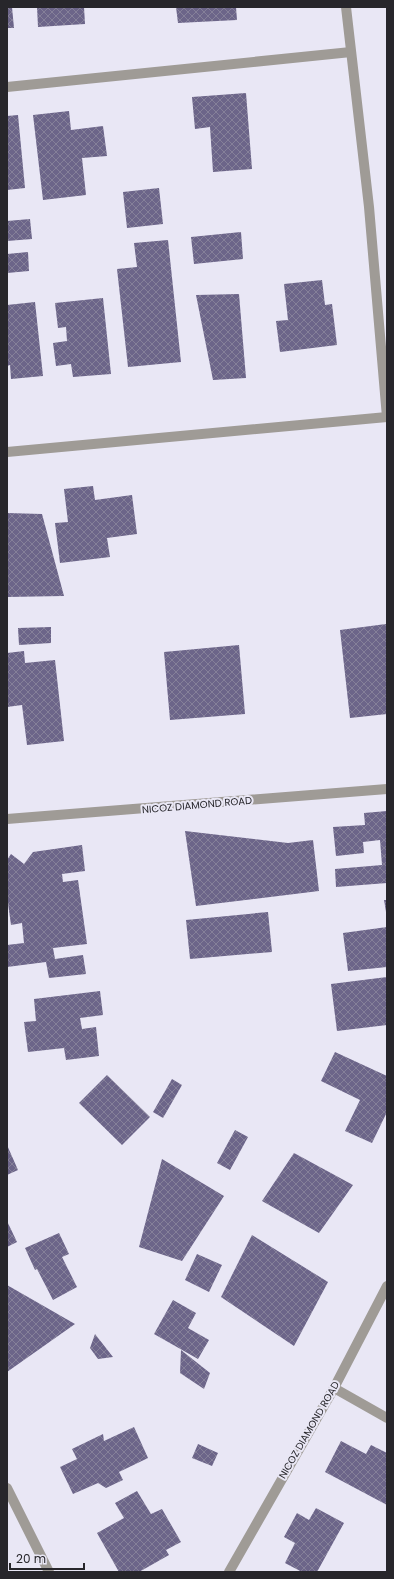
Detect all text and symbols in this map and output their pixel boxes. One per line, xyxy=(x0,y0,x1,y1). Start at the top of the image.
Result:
street label: NICOZ DIAMOND ROAD xyxy=(141,793,253,817)
street label: NICOZ DIAMOND ROAD xyxy=(275,1378,343,1482)
scale bar xyxy=(10,1545,84,1571)
text: 20 m xyxy=(16,1550,46,1567)

